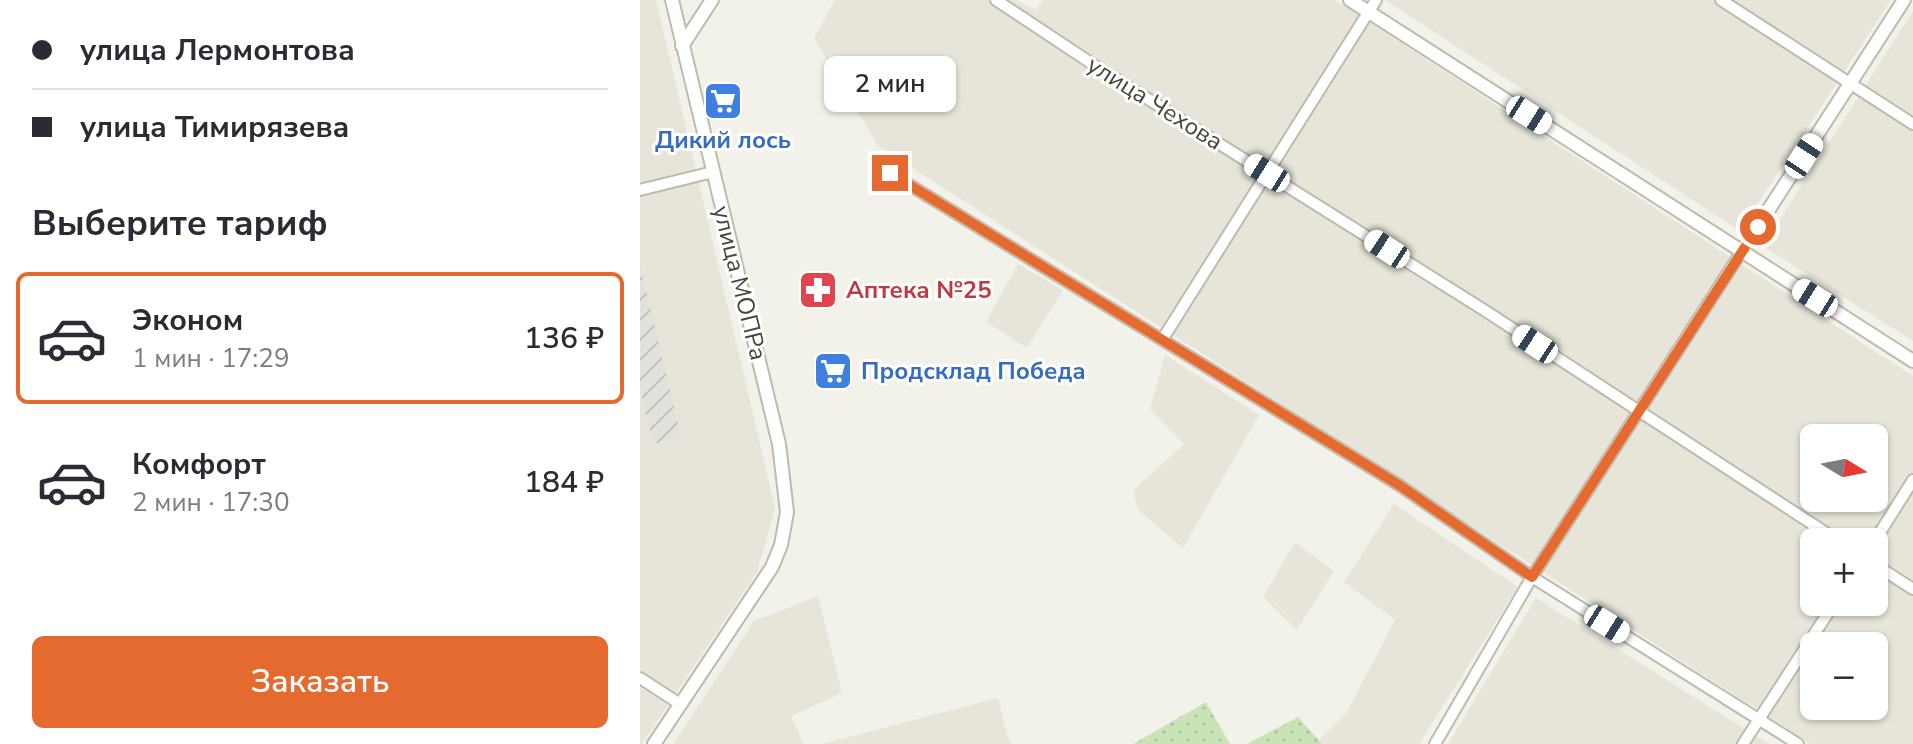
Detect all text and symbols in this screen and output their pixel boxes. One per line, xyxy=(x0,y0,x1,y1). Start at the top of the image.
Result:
text: улица Лермонтова xyxy=(80,30,355,71)
street label: улица Чехова xyxy=(1081,49,1229,157)
callout: 2 мин xyxy=(824,57,956,113)
text: 2 мин xyxy=(855,66,925,101)
supermarket icon: Дикий лось xyxy=(702,80,744,122)
car xyxy=(1502,92,1556,138)
text: улица Тимирязева xyxy=(80,107,349,148)
place label: Дикий лось xyxy=(655,124,791,156)
car xyxy=(1781,129,1827,183)
car xyxy=(1240,150,1294,196)
route end xyxy=(872,155,908,191)
text: Выберите тариф xyxy=(32,199,328,248)
street label: улица МОПРа xyxy=(705,202,775,364)
route start xyxy=(1740,209,1776,245)
car xyxy=(1360,226,1414,272)
pharmacy icon: Аптека №25 xyxy=(797,269,839,311)
place label: Аптека №25 xyxy=(846,274,992,306)
car xyxy=(1788,275,1842,321)
text: Эконом xyxy=(132,300,243,341)
icon: car xyxy=(36,302,108,374)
text: 136 ₽ xyxy=(524,318,604,359)
car xyxy=(1508,321,1562,367)
text: 1 мин · 17:29 xyxy=(132,341,289,376)
supermarket icon: Продсклад Победа xyxy=(812,350,854,392)
place label: Продсклад Победа xyxy=(861,355,1086,387)
north arrow xyxy=(1800,424,1888,512)
map controls xyxy=(1800,424,1888,720)
text: Комфорт xyxy=(132,444,266,485)
icon: car xyxy=(36,446,108,518)
text: 184 ₽ xyxy=(524,462,604,503)
text: 2 мин · 17:30 xyxy=(132,485,289,520)
button: + xyxy=(1800,528,1888,616)
car xyxy=(1580,601,1634,647)
button: − xyxy=(1800,632,1888,720)
button: Заказать xyxy=(32,636,608,728)

